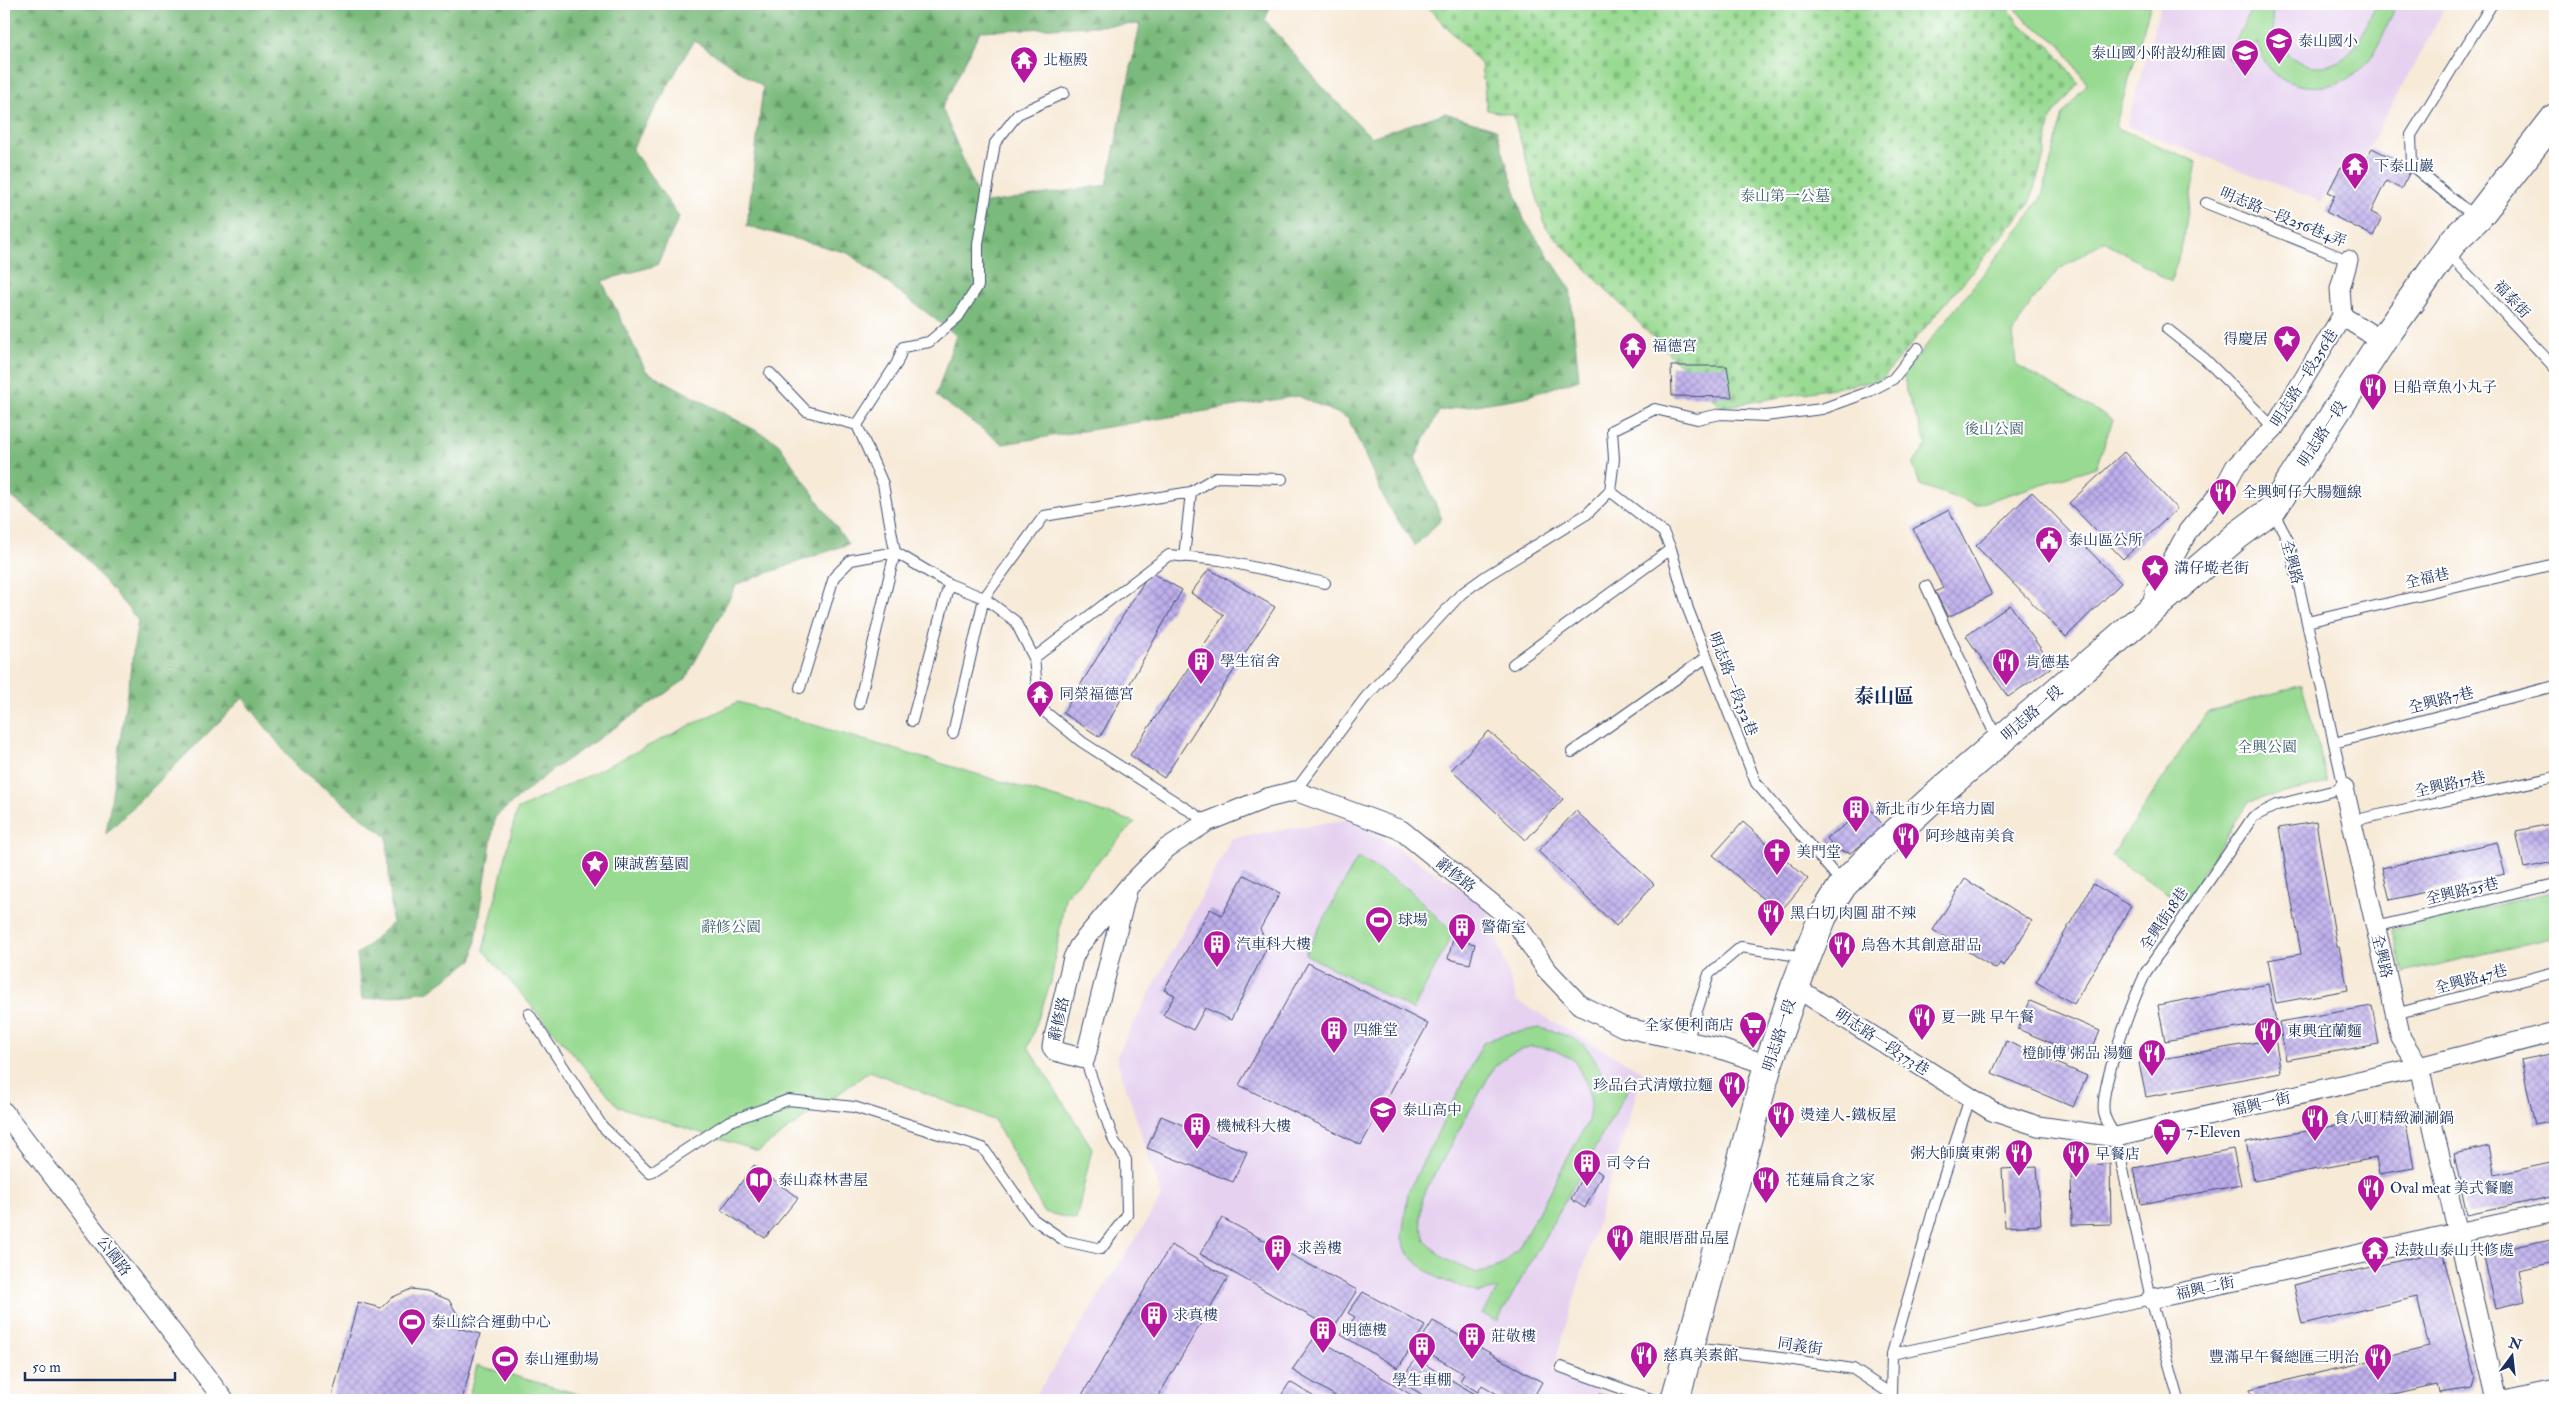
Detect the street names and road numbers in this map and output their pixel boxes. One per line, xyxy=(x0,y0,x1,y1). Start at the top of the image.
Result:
street label: 明志路一段256巷4弄 xyxy=(2217,183,2349,252)
street label: 福泰街 xyxy=(2489,276,2534,322)
street label: 明志路一段256巷 xyxy=(2267,326,2342,431)
street label: 明志路一段 xyxy=(2294,398,2351,471)
street label: 全興路 xyxy=(2277,538,2307,586)
street label: 全福巷 xyxy=(2403,564,2451,593)
street label: 明志路一段352巷 xyxy=(1704,629,1761,739)
street label: 明志路一段 xyxy=(1998,682,2067,745)
street label: 全興路7巷 xyxy=(2406,683,2476,718)
street label: 全興路17巷 xyxy=(2413,768,2487,801)
street label: 辭修路 xyxy=(1432,854,1479,897)
street label: 全興路25巷 xyxy=(2424,874,2500,909)
street label: 全興街18巷 xyxy=(2136,884,2193,955)
street label: 全興路 xyxy=(2367,932,2396,980)
street label: 全興路47巷 xyxy=(2433,961,2510,998)
street label: 辭修路 xyxy=(1045,995,1074,1043)
street label: 明志路一段 xyxy=(1759,997,1800,1074)
street label: 明志路一段373巷 xyxy=(1831,1005,1932,1080)
street label: 福興一街 xyxy=(2230,1088,2292,1120)
street label: 公園路 xyxy=(92,1233,135,1280)
street label: 福興二街 xyxy=(2174,1273,2236,1304)
street label: 同義街 xyxy=(1776,1334,1824,1359)

